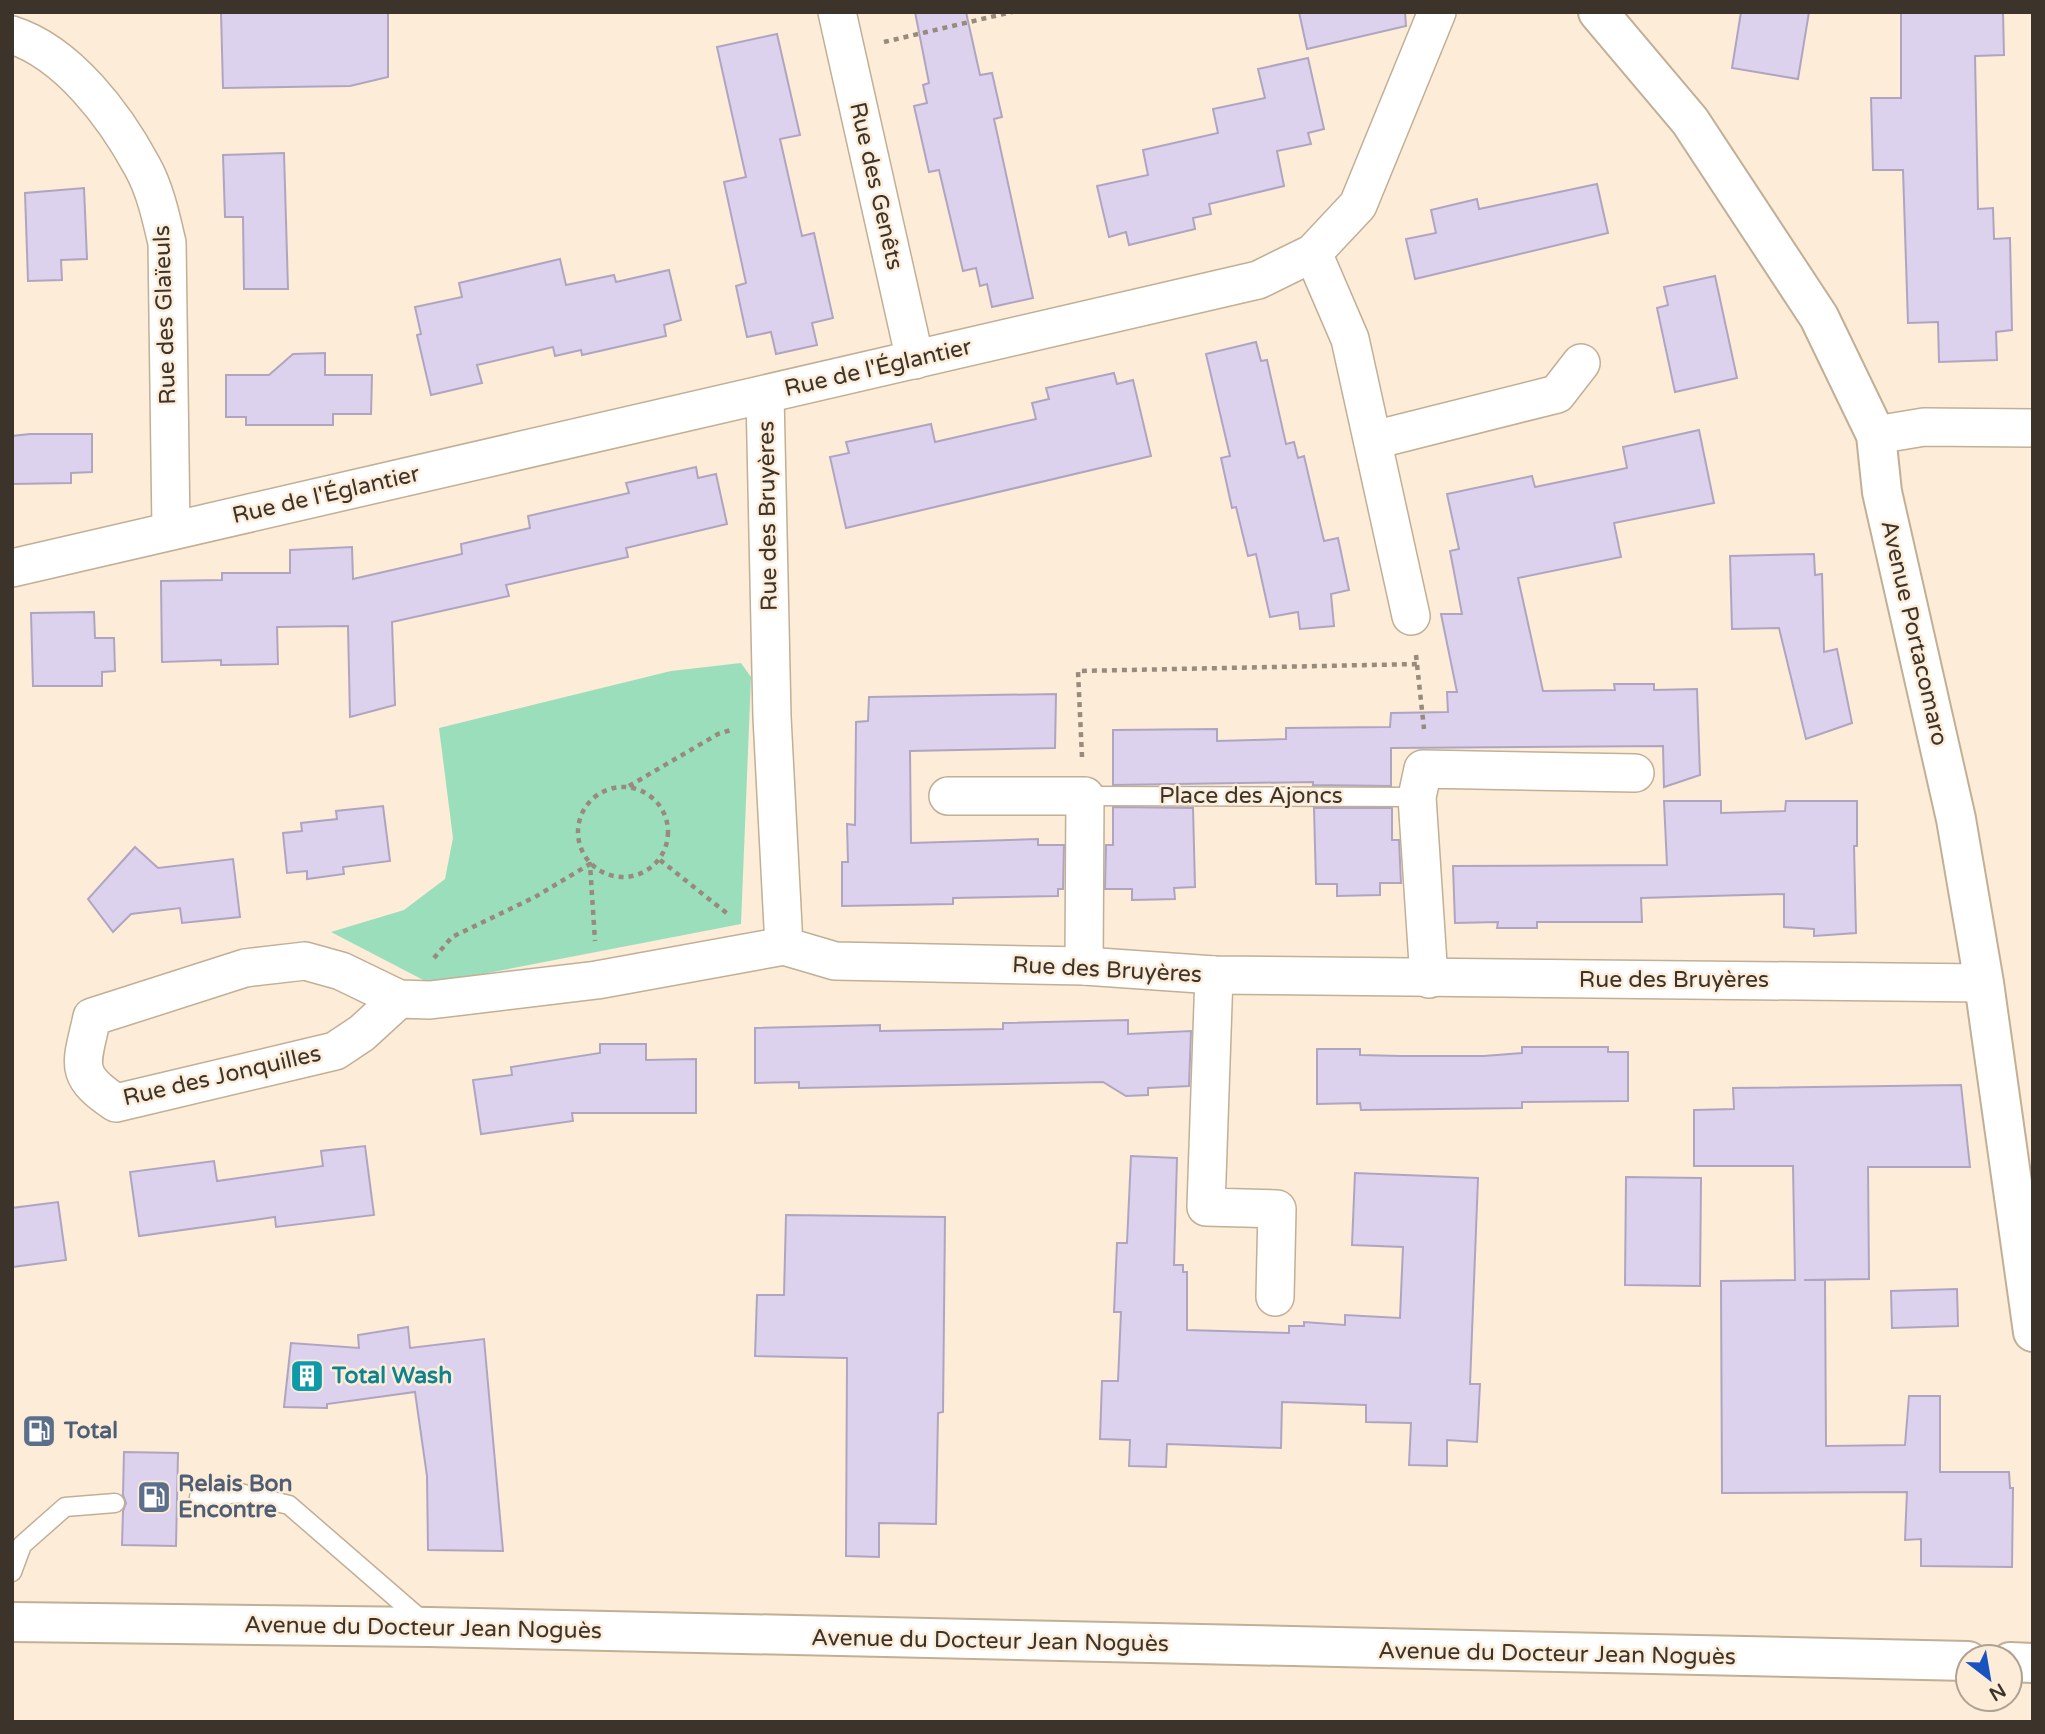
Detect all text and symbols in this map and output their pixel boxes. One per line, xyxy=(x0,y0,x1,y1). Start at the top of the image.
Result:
street label: Rue des Genêts xyxy=(843,99,909,273)
street label: Rue des Glaïeuls xyxy=(148,225,182,405)
street label: Rue de l'Églantier xyxy=(782,333,975,403)
street label: Rue des Bruyères xyxy=(752,421,784,611)
street label: Rue de l'Églantier xyxy=(230,460,423,530)
street label: Avenue Portacomaro xyxy=(1874,518,1954,748)
street label: Place des Ajoncs xyxy=(1159,782,1343,810)
street label: Rue des Bruyères xyxy=(1011,951,1203,989)
street label: Rue des Bruyères xyxy=(1579,966,1769,994)
street label: Rue des Jonquilles xyxy=(120,1040,324,1112)
building icon: Total Wash xyxy=(288,1357,326,1395)
place label: Total Wash xyxy=(331,1362,452,1390)
fuel station icon: Total xyxy=(20,1412,58,1450)
place label: Total xyxy=(63,1417,118,1445)
place label: Relais Bon Encontre xyxy=(178,1470,293,1524)
fuel station icon: Relais Bon Encontre xyxy=(135,1478,173,1516)
street label: Avenue du Docteur Jean Noguès xyxy=(244,1611,602,1645)
street label: Avenue du Docteur Jean Noguès xyxy=(811,1624,1169,1658)
street label: Avenue du Docteur Jean Noguès xyxy=(1378,1637,1736,1671)
north arrow xyxy=(1954,1643,2024,1713)
text: N xyxy=(1985,1678,2009,1705)

